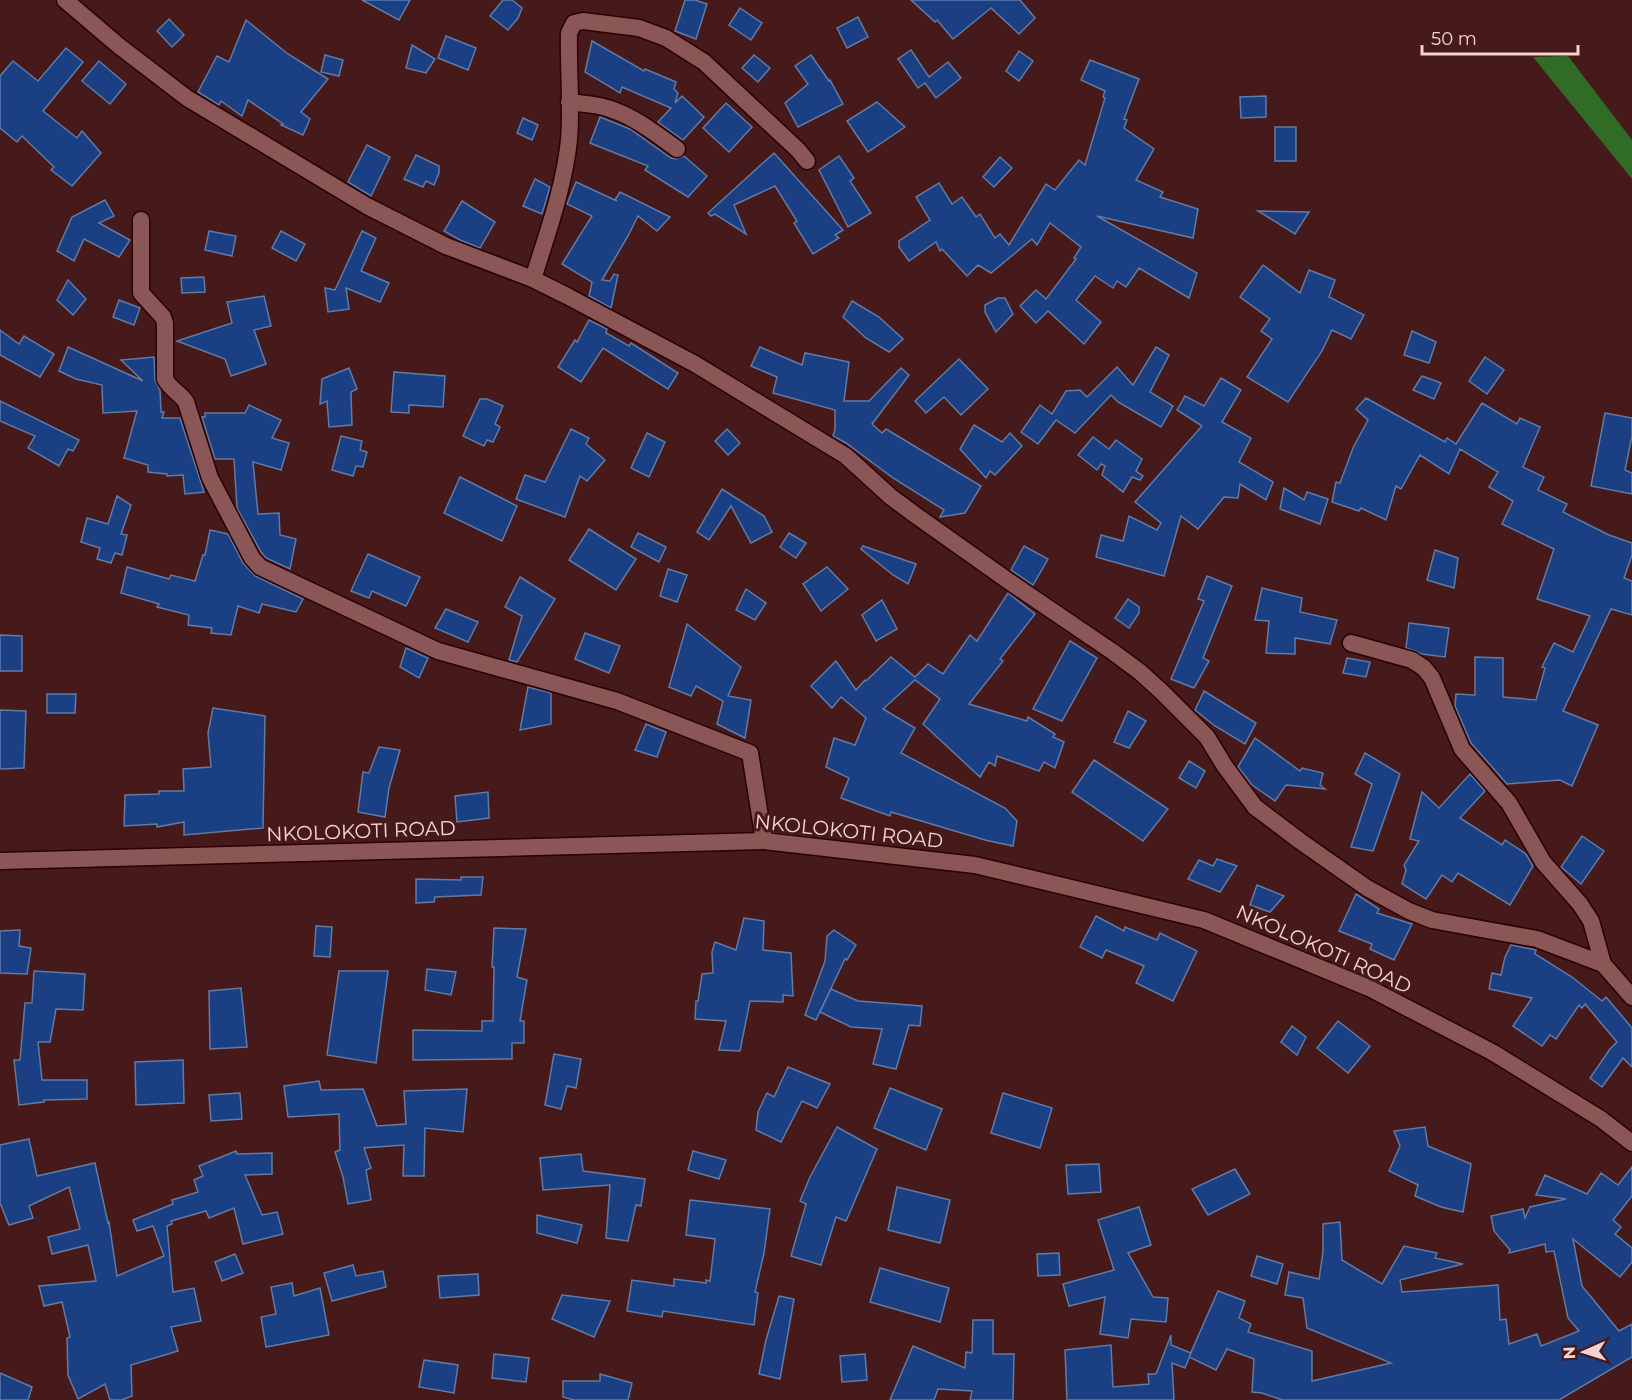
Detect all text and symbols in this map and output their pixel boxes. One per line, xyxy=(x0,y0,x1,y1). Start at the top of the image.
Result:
scale bar xyxy=(1422,18,1578,56)
text: 50 m xyxy=(1431,28,1477,50)
street label: NKOLOKOTI ROAD xyxy=(754,809,944,853)
street label: NKOLOKOTI ROAD xyxy=(266,816,456,846)
street label: NKOLOKOTI ROAD xyxy=(1233,900,1415,998)
north arrow xyxy=(1554,1322,1614,1382)
text: N xyxy=(1560,1346,1579,1360)

